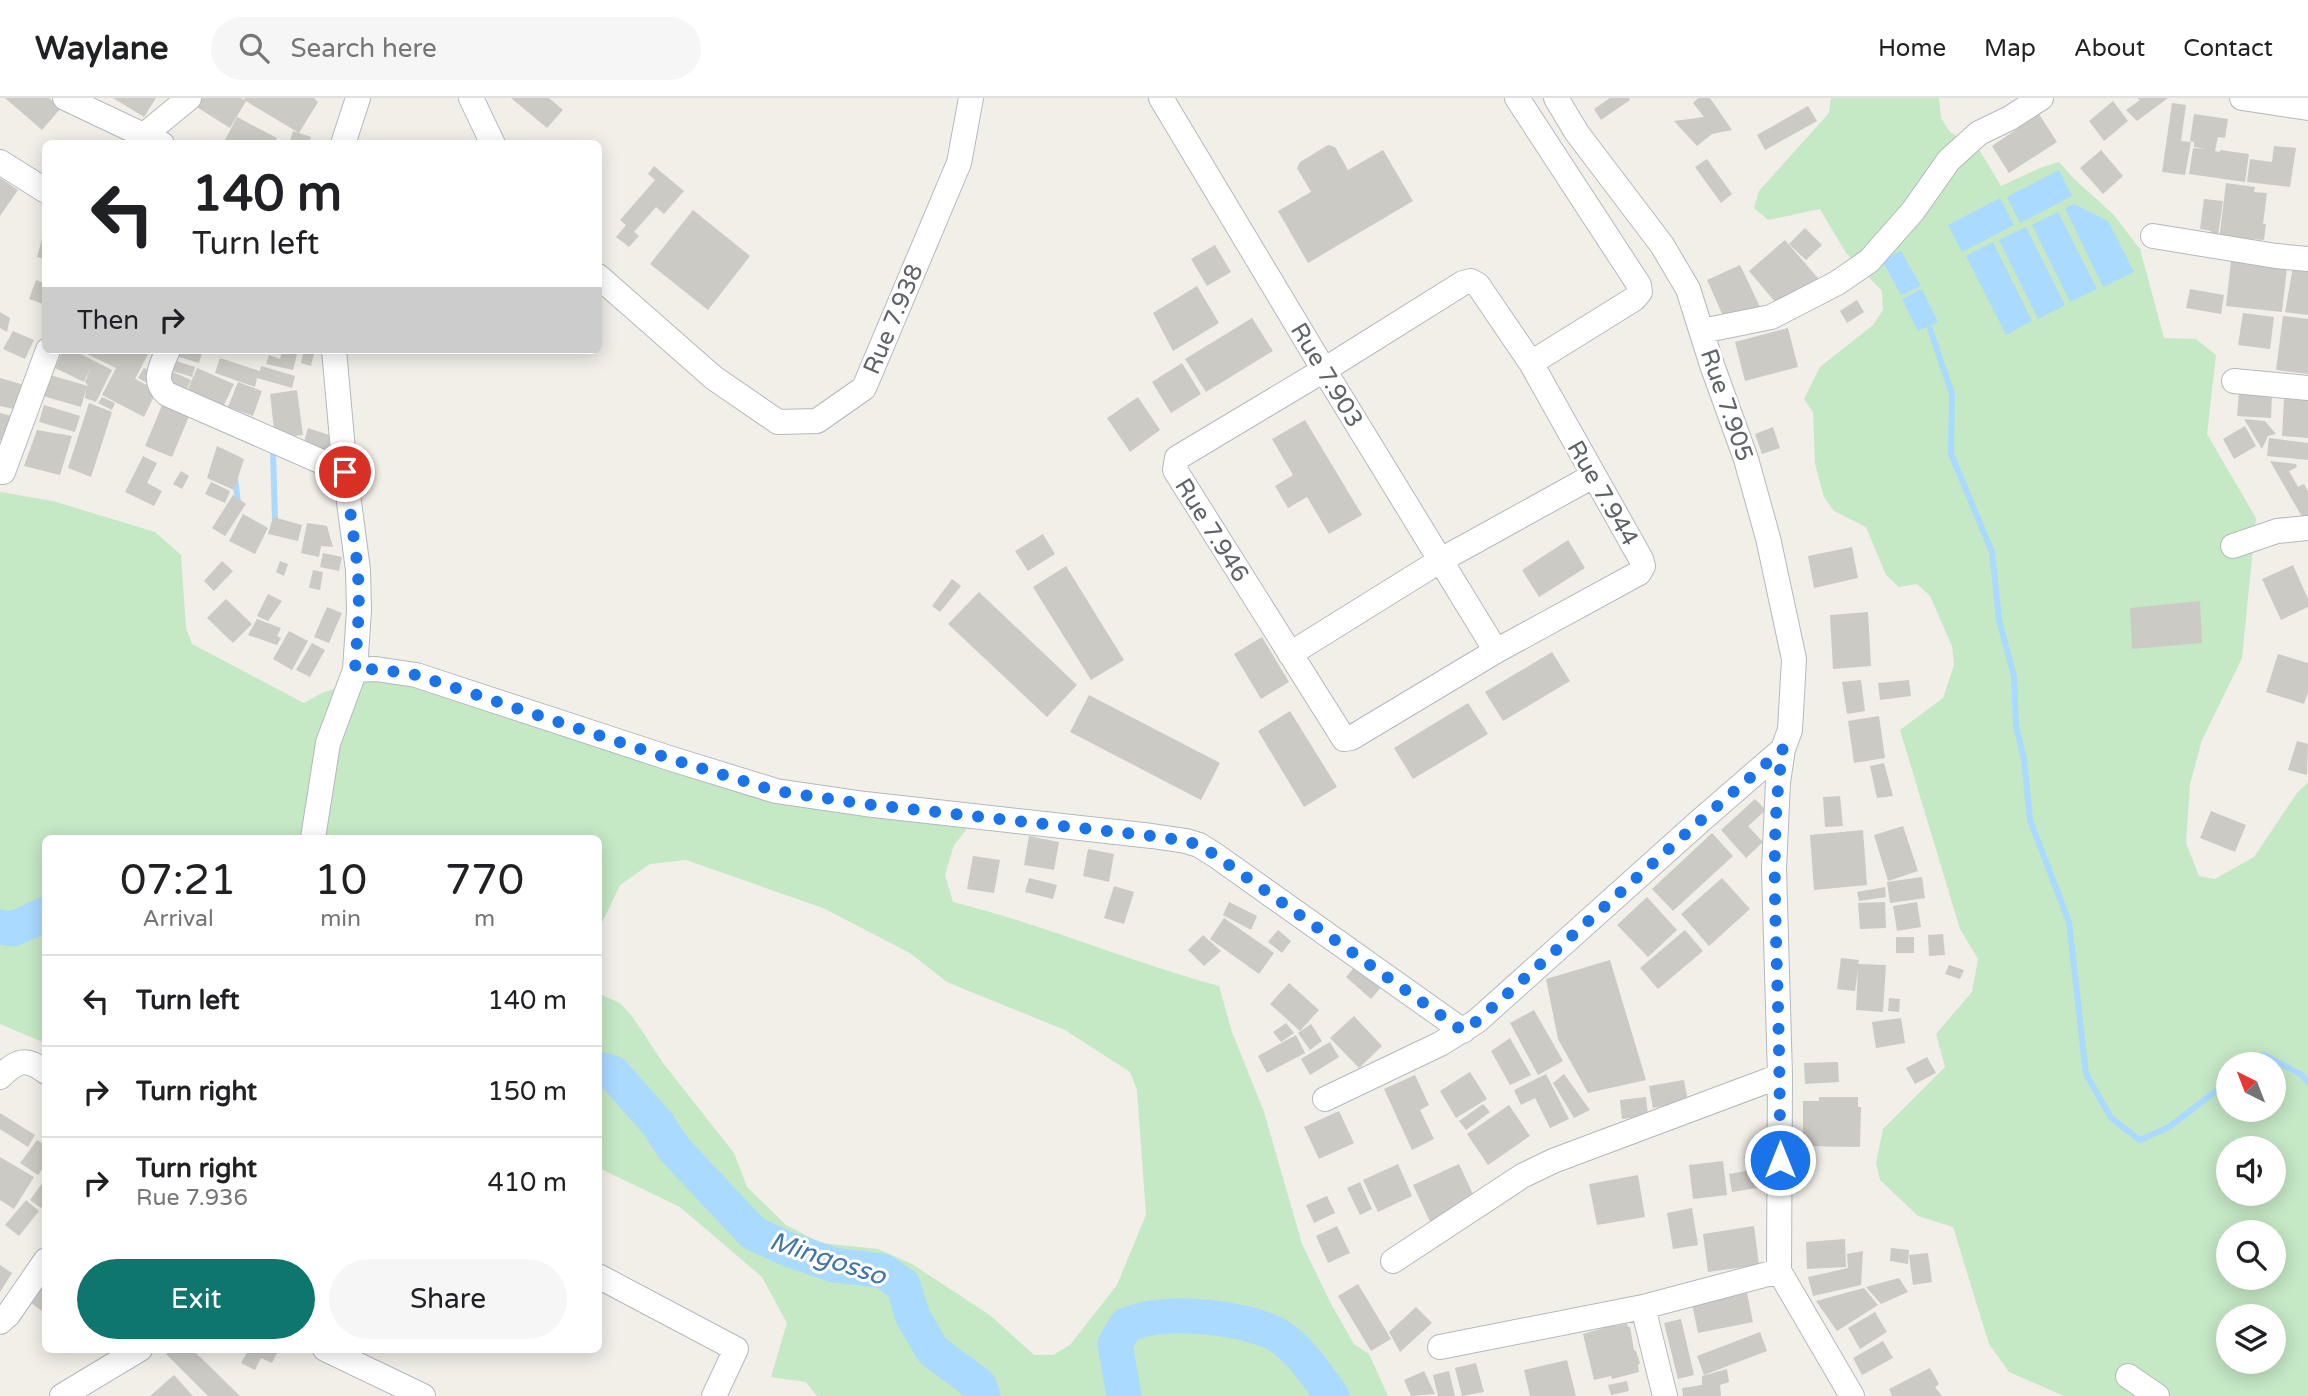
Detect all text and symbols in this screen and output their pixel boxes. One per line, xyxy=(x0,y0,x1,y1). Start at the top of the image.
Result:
search box xyxy=(211,17,701,80)
text: Waylane xyxy=(35,29,169,68)
icon: search xyxy=(235,29,273,67)
text: Search here xyxy=(291,33,437,64)
text: Home xyxy=(1878,34,1946,63)
text: Map xyxy=(1984,34,2036,63)
text: About xyxy=(2074,34,2145,63)
text: Contact xyxy=(2183,34,2273,63)
text: 140 m xyxy=(192,165,342,224)
icon: left xyxy=(77,168,168,259)
text: Turn left xyxy=(192,225,319,263)
street label: Rue 7.938 xyxy=(857,260,930,379)
icon: right xyxy=(153,301,191,339)
text: Then xyxy=(77,305,139,336)
street label: Rue 7.903 xyxy=(1284,318,1369,433)
street label: Rue 7.905 xyxy=(1694,345,1759,465)
street label: Rue 7.944 xyxy=(1561,435,1644,551)
pin xyxy=(315,442,375,502)
icon: arrive xyxy=(326,453,364,491)
street label: Rue 7.946 xyxy=(1168,473,1255,587)
text: 07:21 xyxy=(120,855,236,906)
text: 10 xyxy=(314,855,367,906)
text: 770 xyxy=(445,855,524,906)
text: Arrival xyxy=(143,905,214,933)
text: min xyxy=(320,905,361,933)
text: m xyxy=(474,905,495,933)
icon: left xyxy=(77,982,115,1020)
text: Turn left xyxy=(136,985,239,1016)
text: 140 m xyxy=(487,985,567,1016)
north arrow xyxy=(2216,1052,2286,1122)
map controls xyxy=(2216,1052,2286,1374)
icon: right xyxy=(77,1073,115,1111)
text: Turn right xyxy=(136,1076,257,1107)
text: 150 m xyxy=(487,1076,567,1107)
position arrow xyxy=(1743,1123,1817,1197)
button: sound xyxy=(2216,1136,2286,1206)
text: Turn right xyxy=(136,1153,257,1184)
icon: right xyxy=(77,1164,115,1202)
text: 410 m xyxy=(487,1167,567,1198)
text: Rue 7.936 xyxy=(136,1184,248,1212)
button: search xyxy=(2216,1220,2286,1290)
water label: Mingosso xyxy=(766,1225,891,1292)
button: Exit xyxy=(77,1259,315,1339)
button: Share xyxy=(329,1259,567,1339)
button: layers xyxy=(2216,1304,2286,1374)

